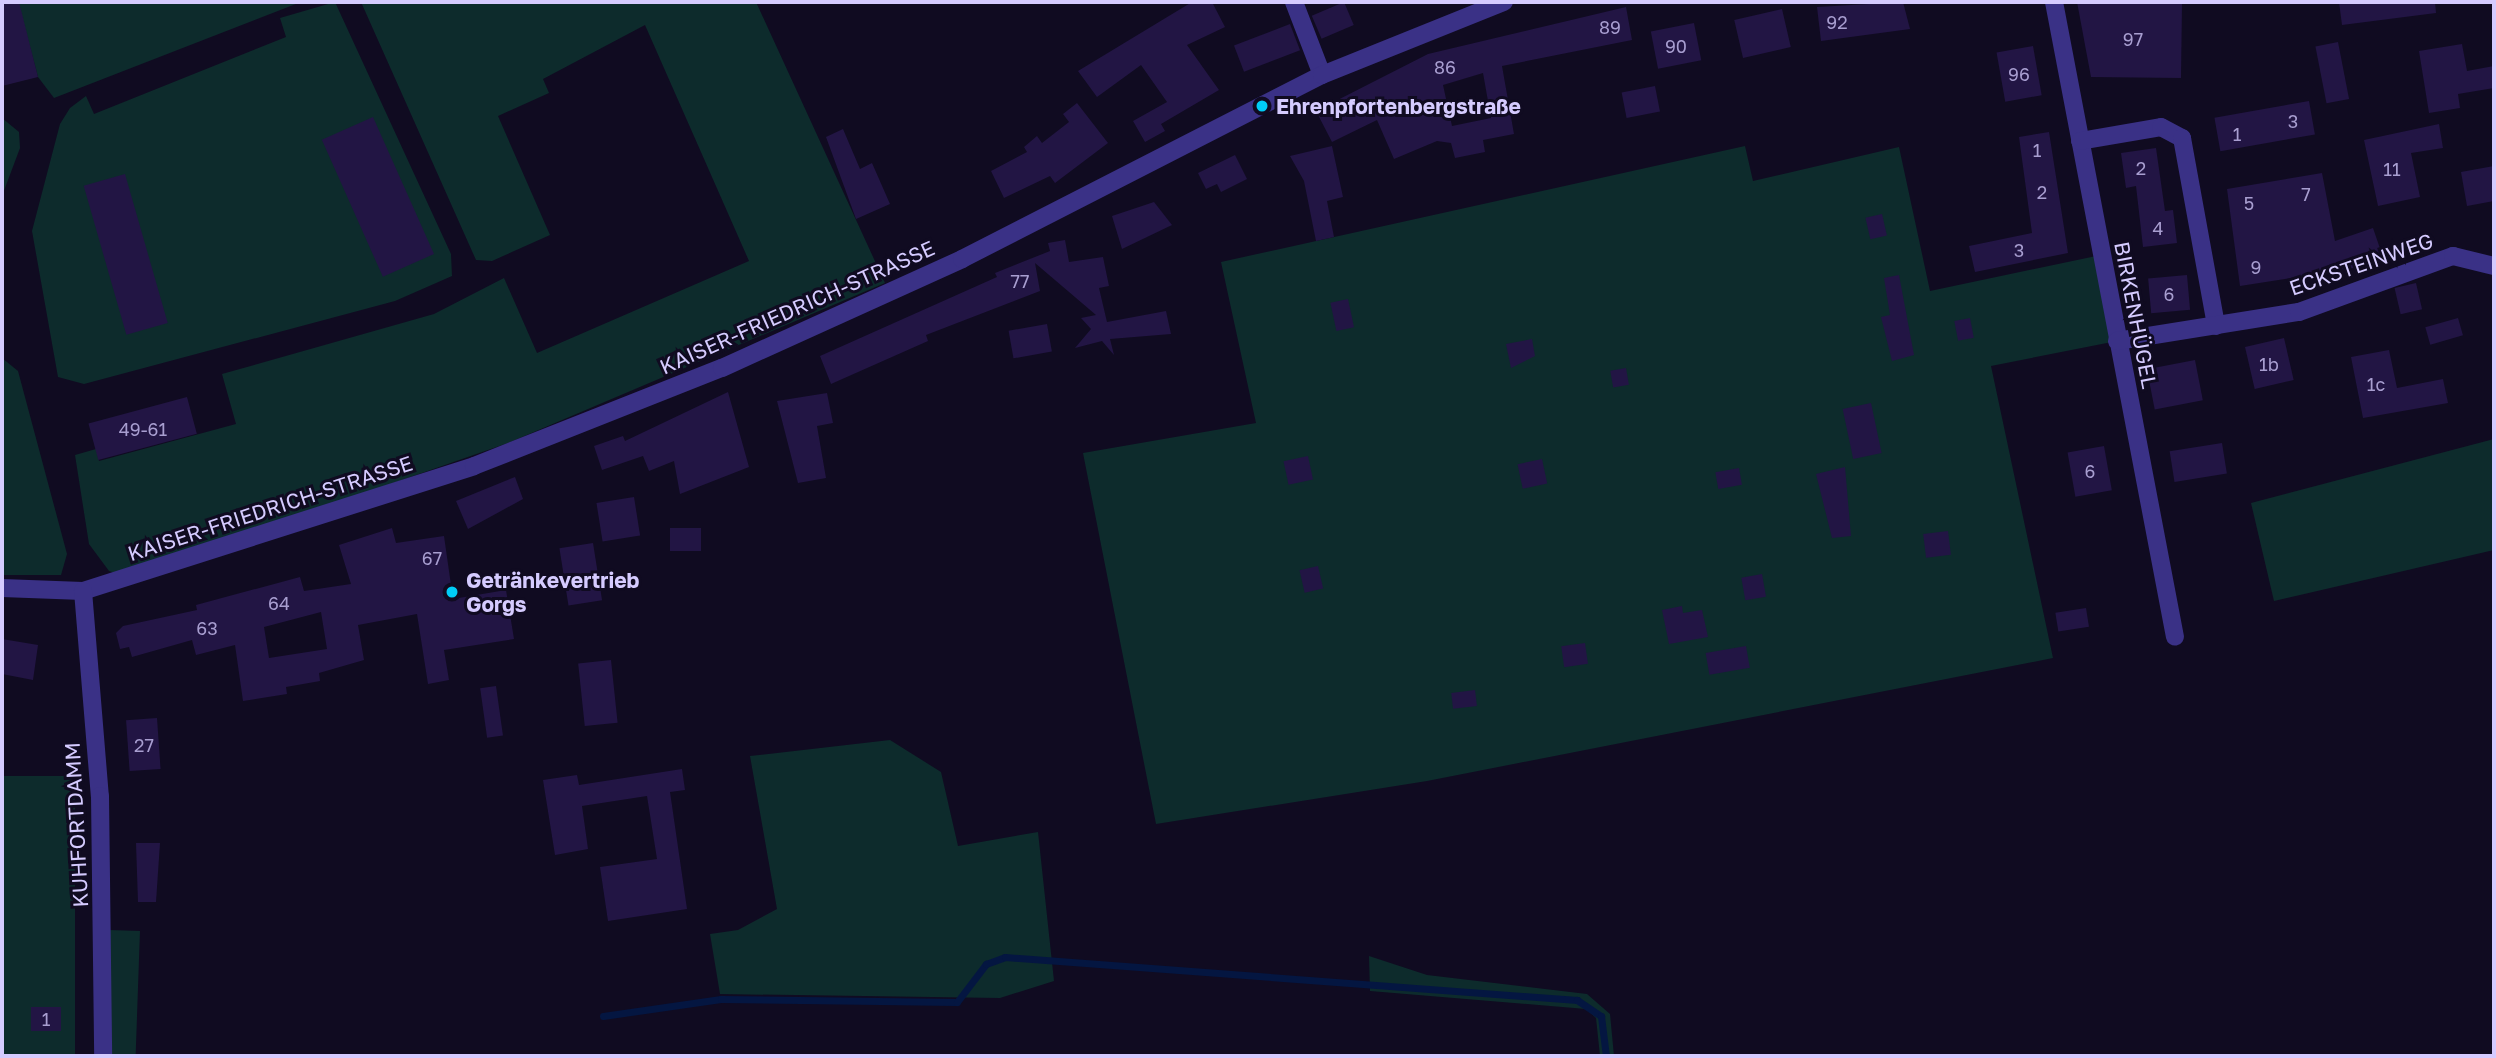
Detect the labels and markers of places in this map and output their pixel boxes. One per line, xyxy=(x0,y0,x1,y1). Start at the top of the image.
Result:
place label: Ehrenpfortenbergstraße xyxy=(1276,93,1521,119)
marker: Ehrenpfortenbergstraße xyxy=(1254,98,1270,114)
place label: Getränkevertrieb Gorgs xyxy=(466,567,639,617)
marker: Getränkevertrieb Gorgs xyxy=(444,584,460,600)

